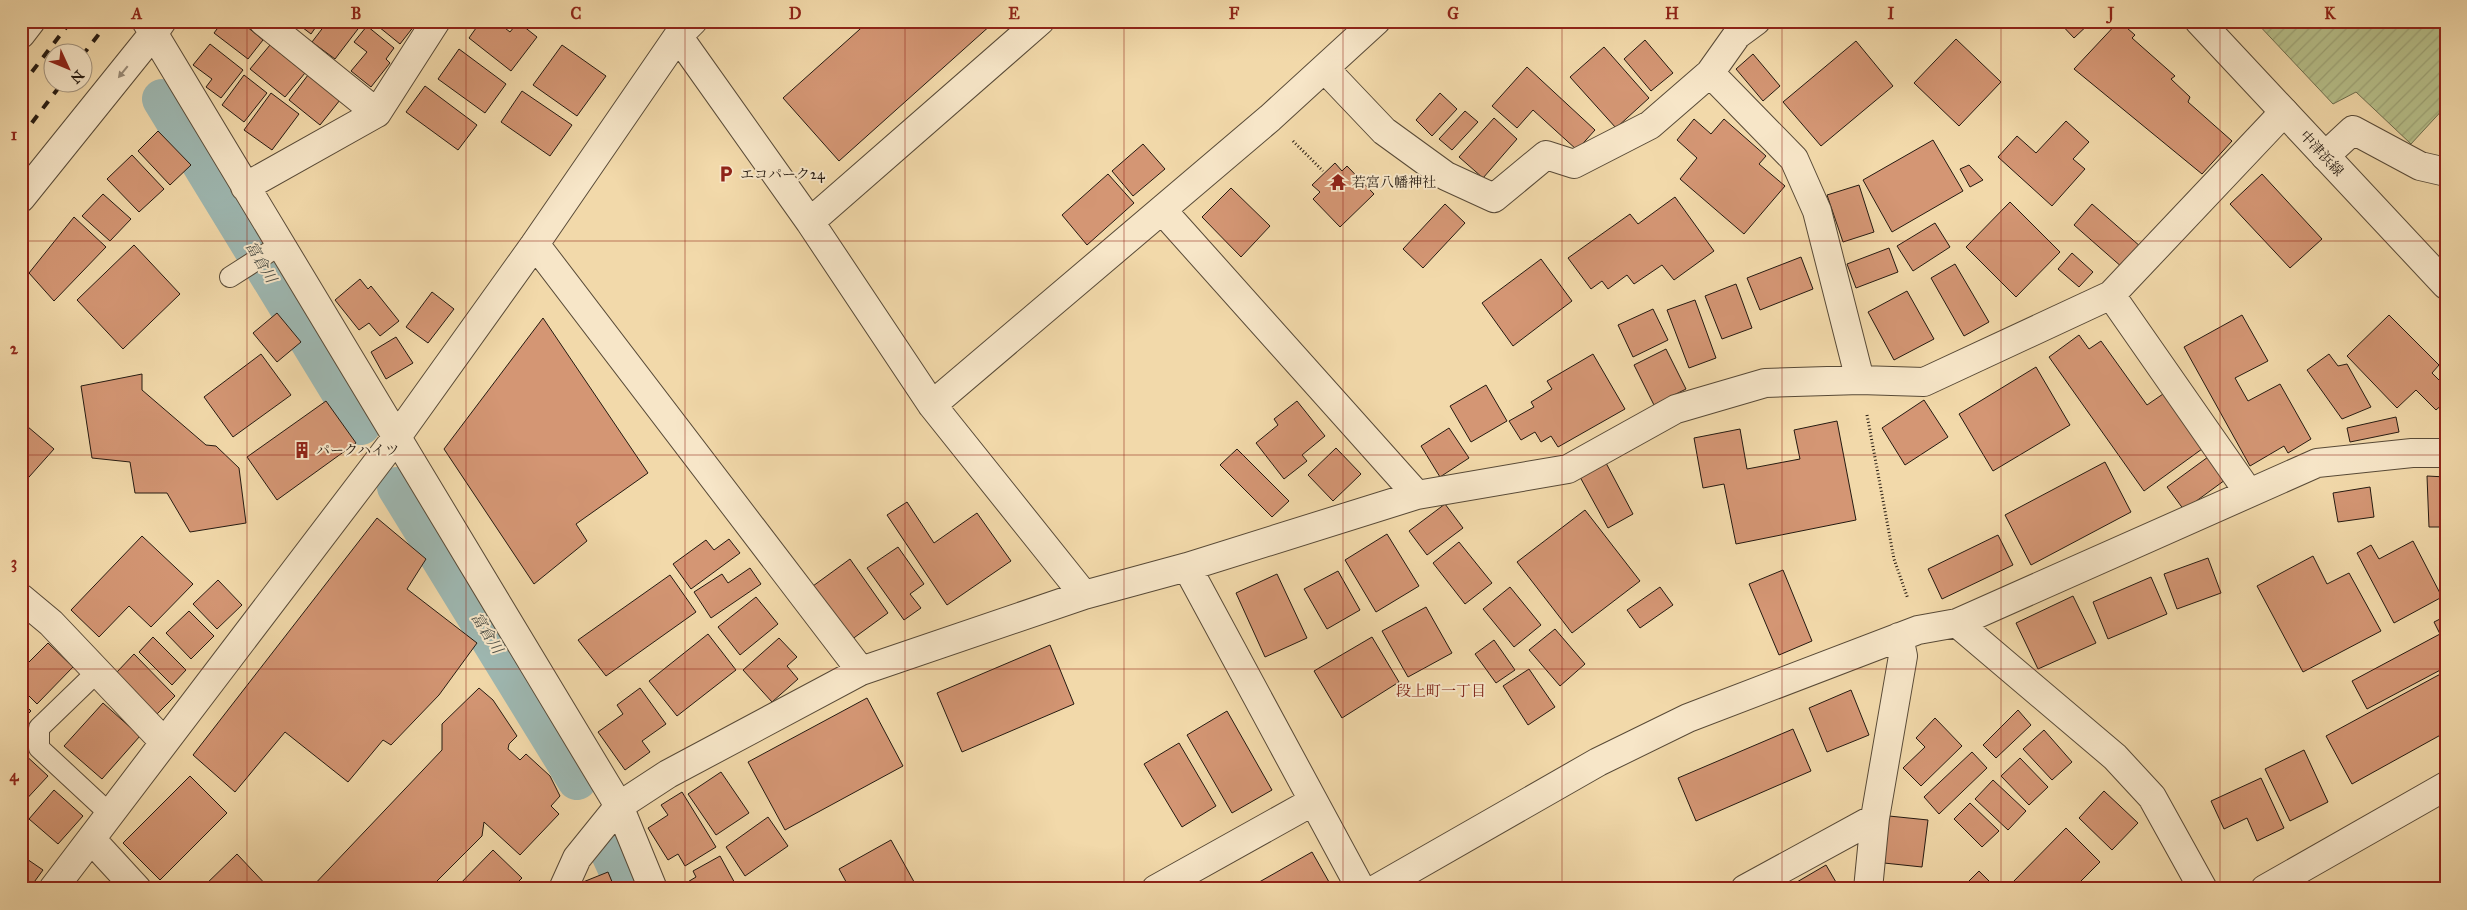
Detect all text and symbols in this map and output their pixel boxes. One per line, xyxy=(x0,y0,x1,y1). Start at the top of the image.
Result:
text: A xyxy=(131,4,143,23)
text: B xyxy=(351,4,361,23)
text: C xyxy=(571,4,582,23)
text: D xyxy=(789,4,802,23)
text: E xyxy=(1008,4,1020,23)
text: F xyxy=(1229,4,1240,23)
text: G xyxy=(1447,4,1459,23)
text: H xyxy=(1665,4,1679,23)
text: I xyxy=(1888,4,1895,23)
text: J xyxy=(2106,4,2115,24)
text: K xyxy=(2324,4,2336,23)
north arrow xyxy=(42,42,92,92)
one-way arrow xyxy=(117,65,128,78)
text: N xyxy=(67,67,87,87)
text: 1 xyxy=(11,125,18,144)
street label: 中津浜線 xyxy=(2296,127,2347,180)
parking icon: エコパーク24 xyxy=(716,164,736,184)
place label: エコパーク24 xyxy=(740,166,826,183)
temple icon: 若宮八幡神社 xyxy=(1328,172,1348,192)
place label: 若宮八幡神社 xyxy=(1352,174,1436,191)
water label: 富倉川 xyxy=(242,238,281,288)
text: 2 xyxy=(10,339,19,358)
building icon: パークハイツ xyxy=(292,440,312,460)
place label: パークハイツ xyxy=(316,442,399,459)
text: 3 xyxy=(11,553,17,573)
water label: 富倉川 xyxy=(467,609,508,659)
district label: 段上町一丁目 xyxy=(1396,682,1486,700)
text: 4 xyxy=(10,766,20,786)

